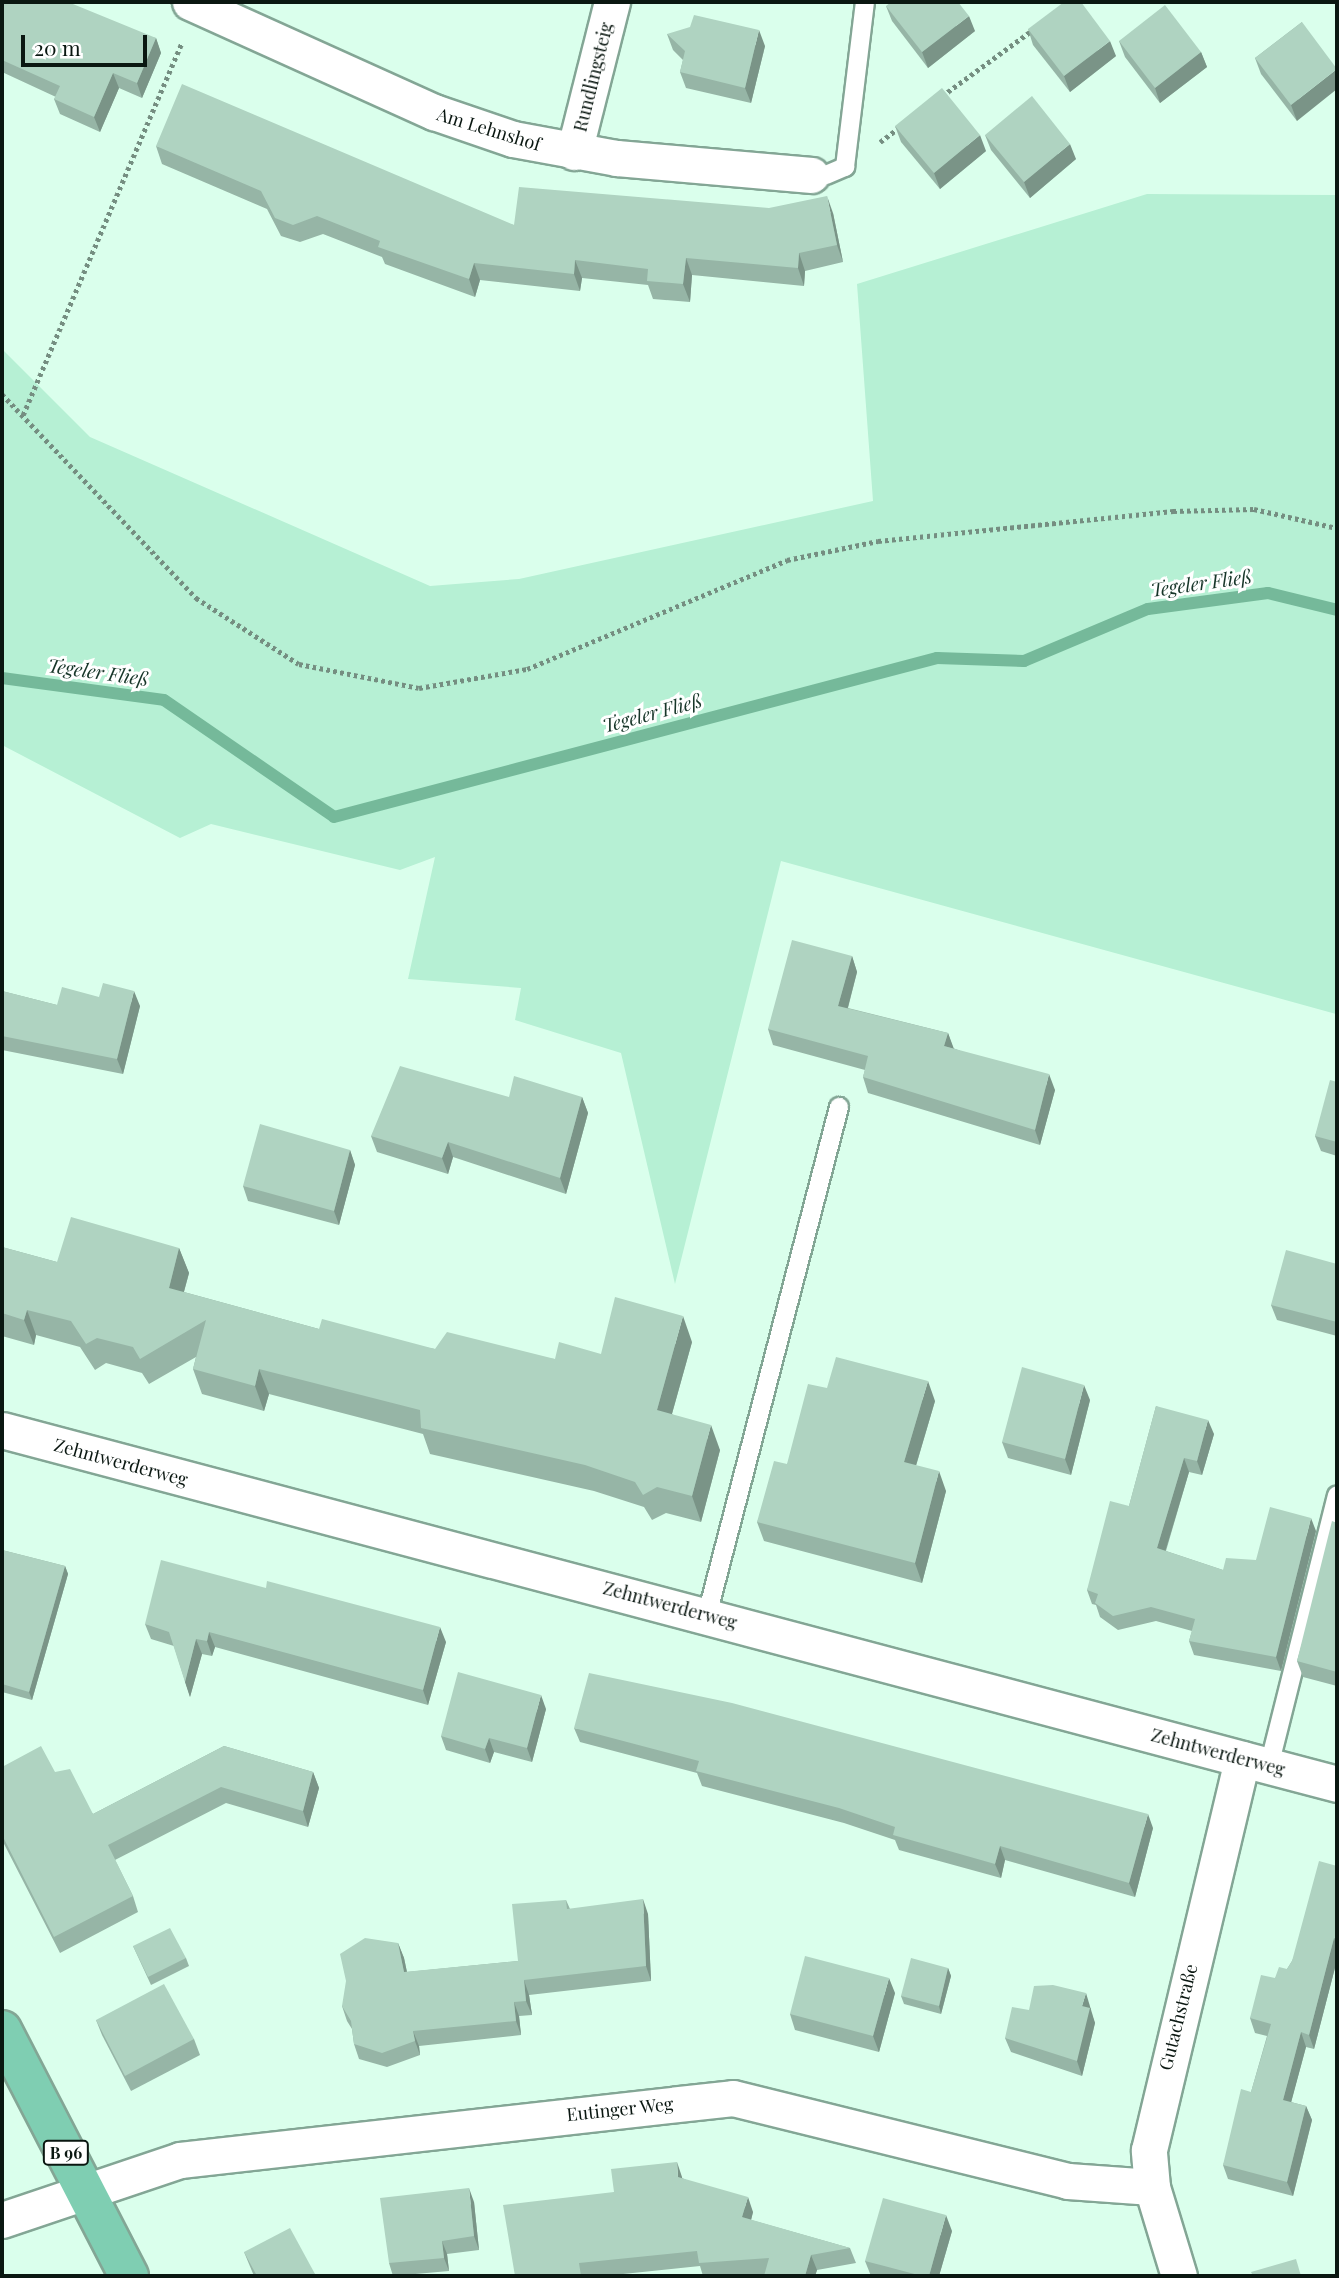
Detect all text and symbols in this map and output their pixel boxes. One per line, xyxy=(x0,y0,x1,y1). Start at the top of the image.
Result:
street label: Rundlingsteig xyxy=(569,20,617,134)
scale bar xyxy=(24,21,150,65)
text: 20 m xyxy=(34,33,81,61)
street label: Am Lehnshof xyxy=(435,103,543,155)
water label: Tegeler Fließ xyxy=(1149,565,1253,601)
water label: Tegeler Fließ xyxy=(46,654,150,690)
water label: Tegeler Fließ xyxy=(600,689,704,737)
street label: Zehntwerderweg xyxy=(52,1434,190,1490)
street label: Zehntwerderweg xyxy=(601,1577,739,1633)
street label: Zehntwerderweg xyxy=(1149,1724,1287,1780)
street label: Gutachstraße xyxy=(1154,1962,1202,2072)
street label: Eutinger Weg xyxy=(565,2093,675,2125)
road number: B 96 xyxy=(42,2140,90,2166)

